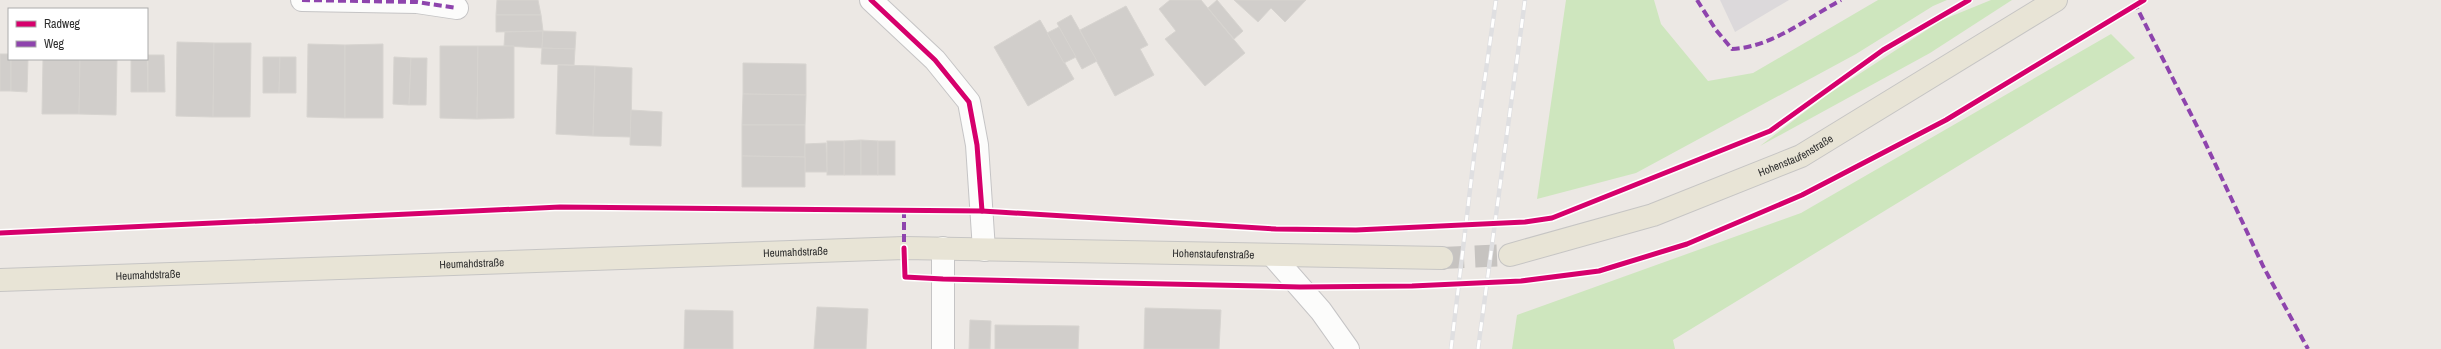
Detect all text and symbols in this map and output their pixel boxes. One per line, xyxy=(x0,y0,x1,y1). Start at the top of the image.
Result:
legend xyxy=(8,8,148,60)
text: Radweg xyxy=(44,16,81,32)
text: Weg xyxy=(44,36,65,52)
street label: Hohenstaufenstraße xyxy=(1756,131,1835,179)
street label: Heumahdstraße xyxy=(763,244,828,260)
street label: Hohenstaufenstraße xyxy=(1172,246,1254,262)
street label: Heumahdstraße xyxy=(439,255,504,271)
street label: Heumahdstraße xyxy=(115,267,181,283)

